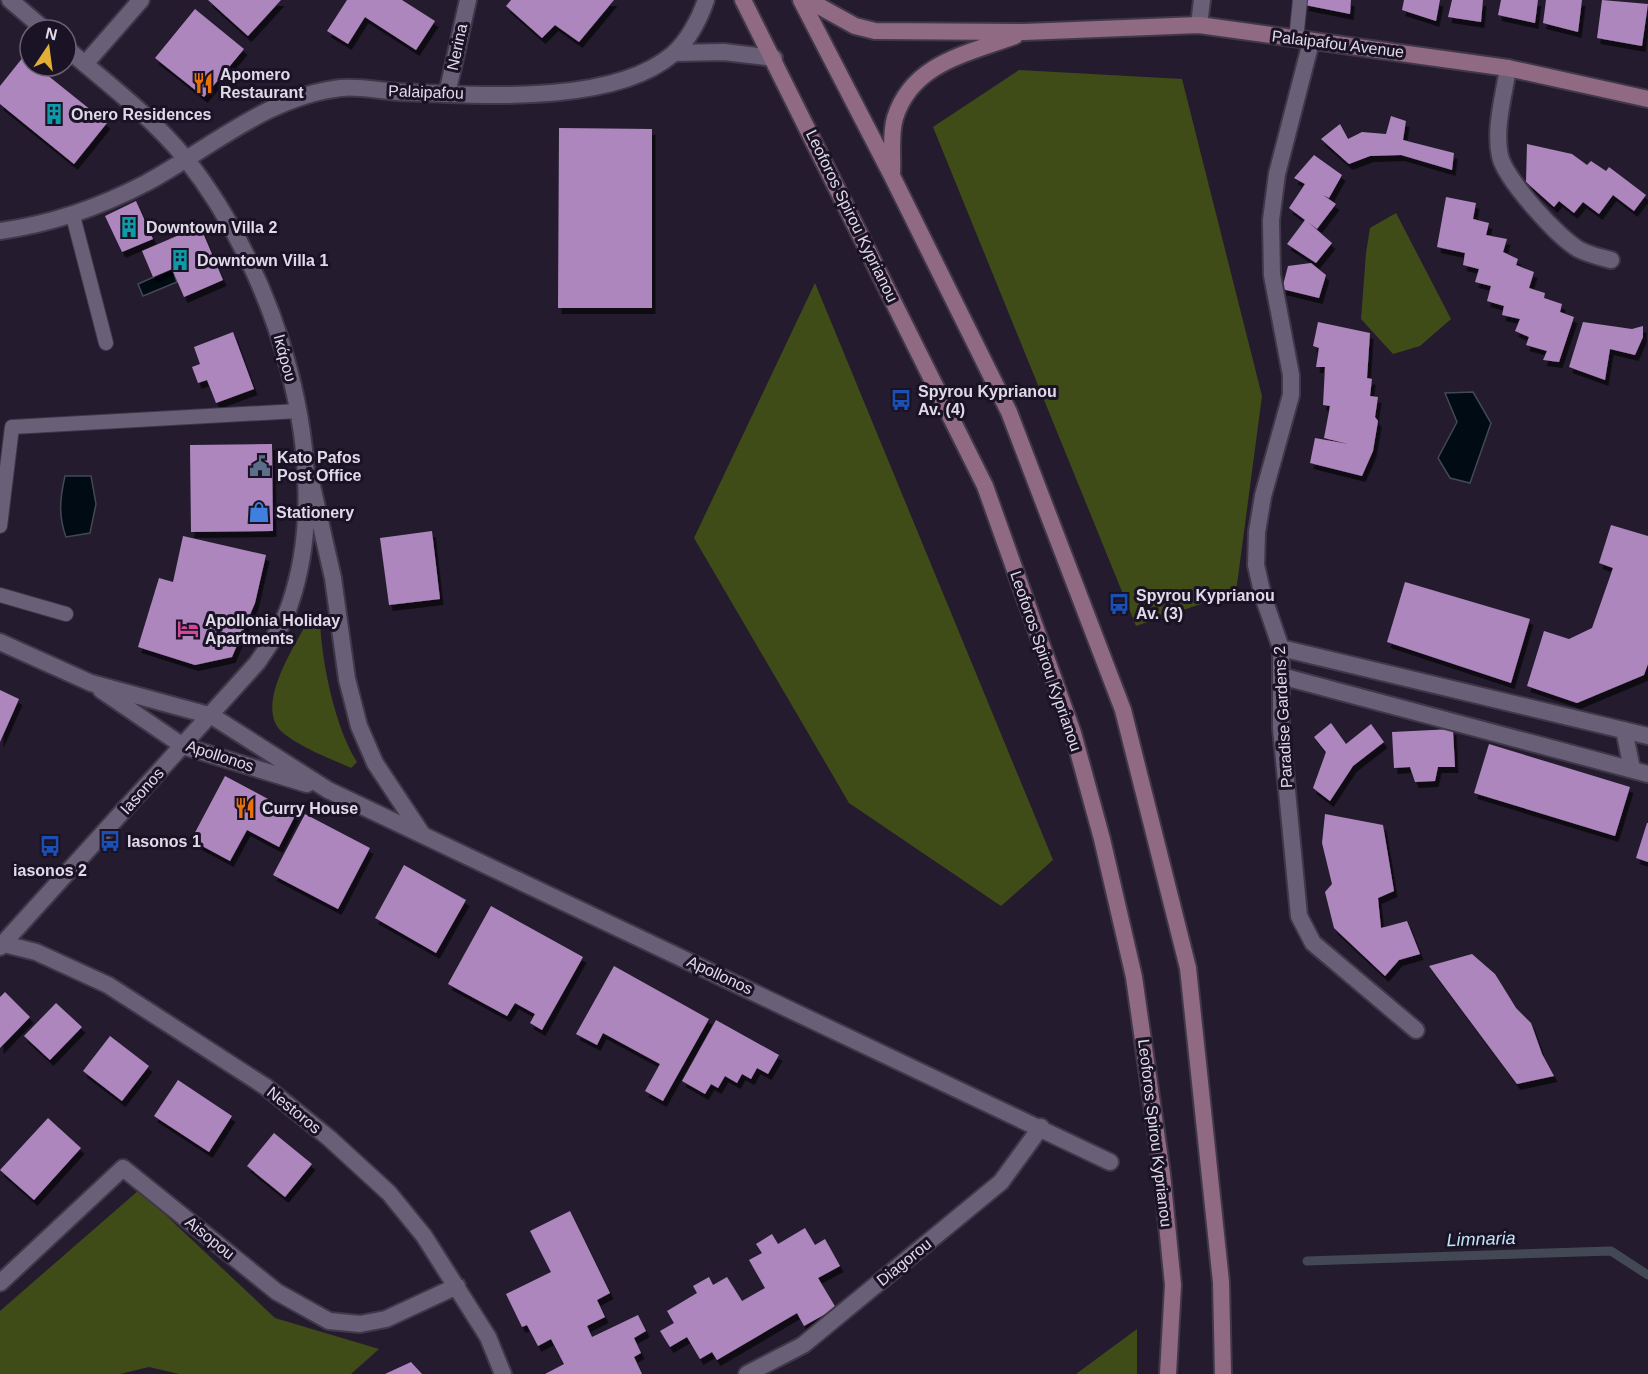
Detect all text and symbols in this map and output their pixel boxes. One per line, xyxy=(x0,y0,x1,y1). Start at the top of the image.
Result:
north arrow xyxy=(18,18,78,78)
street label: Nerina xyxy=(444,22,470,72)
text: N xyxy=(44,24,59,43)
street label: Palaipafou Avenue xyxy=(1271,27,1405,61)
place label: Apomero Restaurant xyxy=(220,66,304,101)
restaurant icon: Apomero Restaurant xyxy=(191,71,215,95)
street label: Palaipafou xyxy=(388,82,464,102)
building icon: Onero Residences xyxy=(42,102,66,126)
place label: Onero Residences xyxy=(71,106,212,123)
street label: Leoforos Spirou Kyprianou xyxy=(803,127,901,305)
building icon: Downtown Villa 2 xyxy=(117,215,141,239)
place label: Downtown Villa 2 xyxy=(146,219,277,236)
building icon: Downtown Villa 1 xyxy=(168,248,192,272)
place label: Downtown Villa 1 xyxy=(197,252,328,269)
street label: Ικάρου xyxy=(271,332,299,384)
place label: Spyrou Kyprianou Av. (4) xyxy=(918,383,1057,418)
bus stop icon: Spyrou Kyprianou Av. (4) xyxy=(889,388,913,412)
place label: Kato Pafos Post Office xyxy=(277,449,362,484)
public building icon: Kato Pafos Post Office xyxy=(248,454,272,478)
shop icon: Stationery xyxy=(247,500,271,524)
place label: Stationery xyxy=(276,504,354,521)
street label: Leoforos Spirou Kyprianou xyxy=(1007,569,1085,753)
place label: Spyrou Kyprianou Av. (3) xyxy=(1136,587,1275,622)
bus stop icon: Spyrou Kyprianou Av. (3) xyxy=(1107,592,1131,616)
place label: Apollonia Holiday Apartments xyxy=(205,612,340,647)
hotel icon: Apollonia Holiday Apartments xyxy=(176,617,200,641)
street label: Paradise Gardens 2 xyxy=(1271,645,1295,789)
street label: Apollonos xyxy=(184,737,256,775)
street label: Iasonos xyxy=(117,764,167,818)
restaurant icon: Curry House xyxy=(233,796,257,820)
place label: Curry House xyxy=(262,800,358,817)
bus stop icon: Iasonos 1 xyxy=(98,829,122,853)
place label: Iasonos 1 xyxy=(127,833,201,850)
bus stop icon: iasonos 2 xyxy=(38,834,62,858)
place label: iasonos 2 xyxy=(13,862,87,879)
street label: Apollonos xyxy=(685,952,755,998)
street label: Leoforos Spirou Kyprianou xyxy=(1135,1038,1175,1228)
street label: Nestoros xyxy=(264,1083,324,1137)
street label: Aisopou xyxy=(182,1213,238,1263)
water label: Limnaria xyxy=(1446,1228,1516,1250)
street label: Diagorou xyxy=(873,1235,935,1289)

